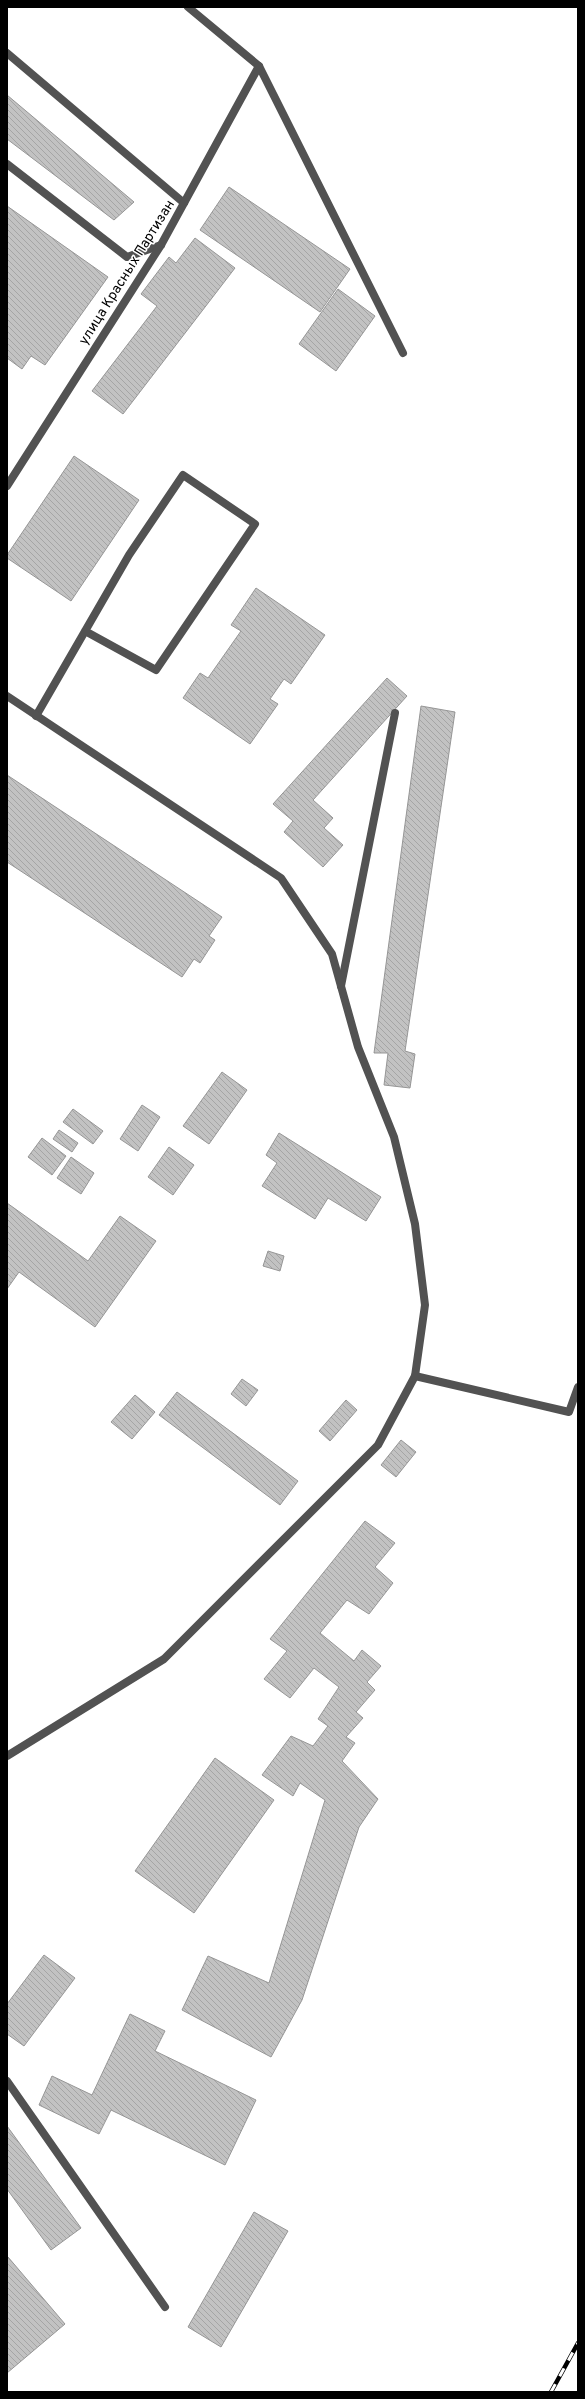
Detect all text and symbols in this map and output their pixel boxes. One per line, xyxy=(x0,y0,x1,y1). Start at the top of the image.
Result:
street label: улица Красных Партизан xyxy=(76,197,179,348)

